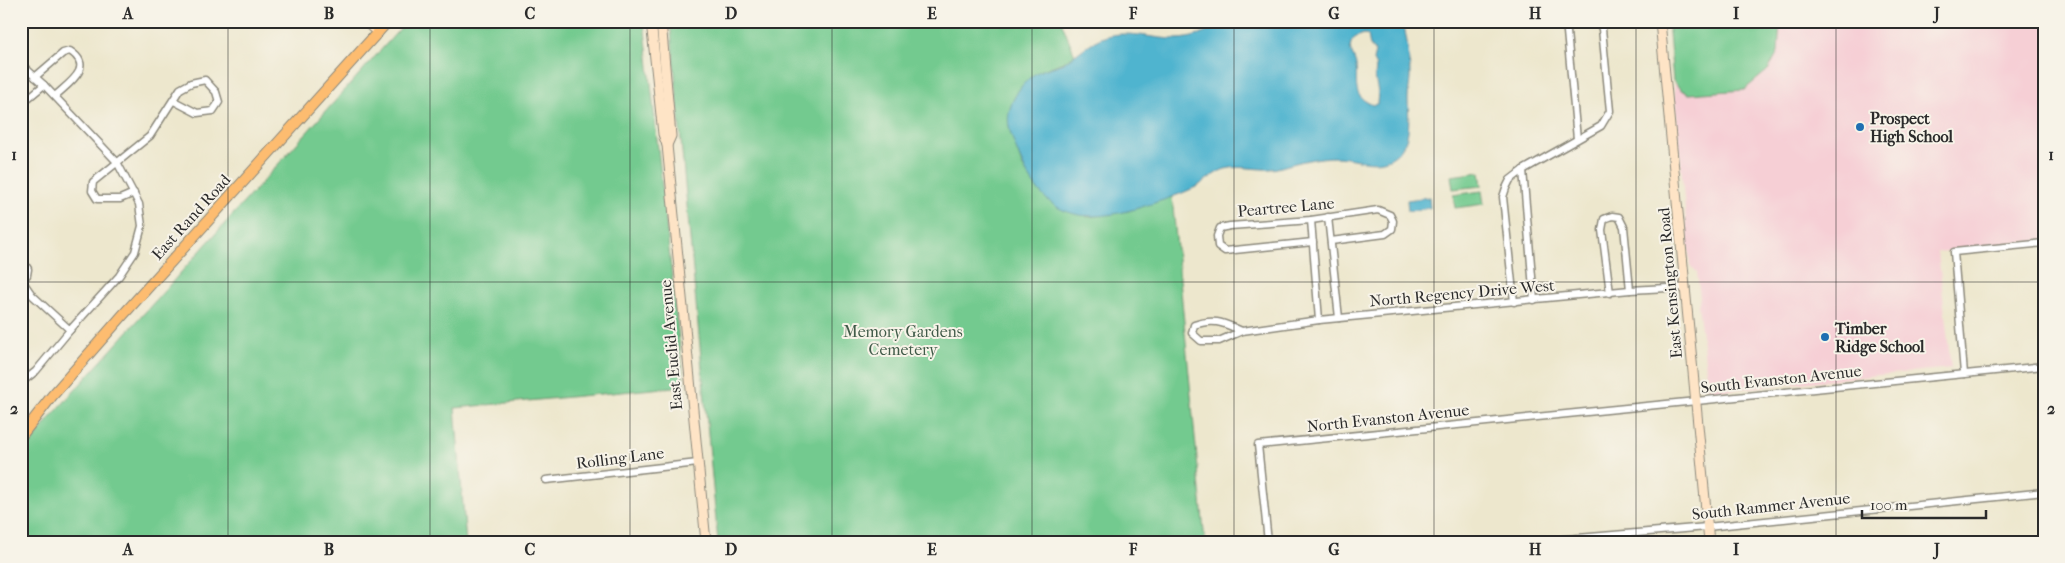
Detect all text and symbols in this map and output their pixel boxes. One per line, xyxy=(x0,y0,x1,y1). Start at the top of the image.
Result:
text: A xyxy=(122,4,134,23)
text: B xyxy=(324,4,334,23)
text: C xyxy=(525,4,536,23)
text: D xyxy=(725,4,737,23)
text: E xyxy=(927,4,937,23)
text: F xyxy=(1128,4,1138,23)
text: G xyxy=(1328,4,1340,23)
text: H xyxy=(1529,4,1542,23)
text: I xyxy=(1733,4,1740,23)
text: J xyxy=(1932,4,1940,24)
place label: Prospect High School xyxy=(1870,109,1954,147)
marker: Prospect High School xyxy=(1854,121,1866,133)
text: 1 xyxy=(11,145,17,164)
text: 1 xyxy=(2048,145,2054,164)
street label: East Rand Road xyxy=(148,170,235,264)
street label: Peartree Lane xyxy=(1237,193,1335,221)
street label: East Kensington Road xyxy=(1654,206,1686,359)
street label: North Regency Drive West xyxy=(1369,275,1555,311)
street label: East Euclid Avenue xyxy=(656,279,686,411)
place label: Timber Ridge School xyxy=(1834,319,1925,357)
park label: Memory Gardens Cemetery xyxy=(843,322,963,359)
marker: Timber Ridge School xyxy=(1819,331,1831,343)
street label: South Evanston Avenue xyxy=(1700,361,1862,397)
text: 2 xyxy=(10,399,18,418)
text: 2 xyxy=(2047,399,2055,418)
street label: North Evanston Avenue xyxy=(1306,400,1470,436)
street label: Rolling Lane xyxy=(575,443,665,473)
street label: South Rammer Avenue xyxy=(1691,488,1851,524)
scale bar xyxy=(1862,488,1986,520)
text: 100 m xyxy=(1870,496,1908,514)
text: A xyxy=(122,540,134,559)
text: B xyxy=(324,540,334,559)
text: C xyxy=(525,540,536,559)
text: D xyxy=(725,540,737,559)
text: E xyxy=(927,540,937,559)
text: F xyxy=(1128,540,1138,559)
text: G xyxy=(1328,540,1340,559)
text: H xyxy=(1529,540,1542,559)
text: I xyxy=(1733,540,1740,559)
text: J xyxy=(1932,540,1940,560)

